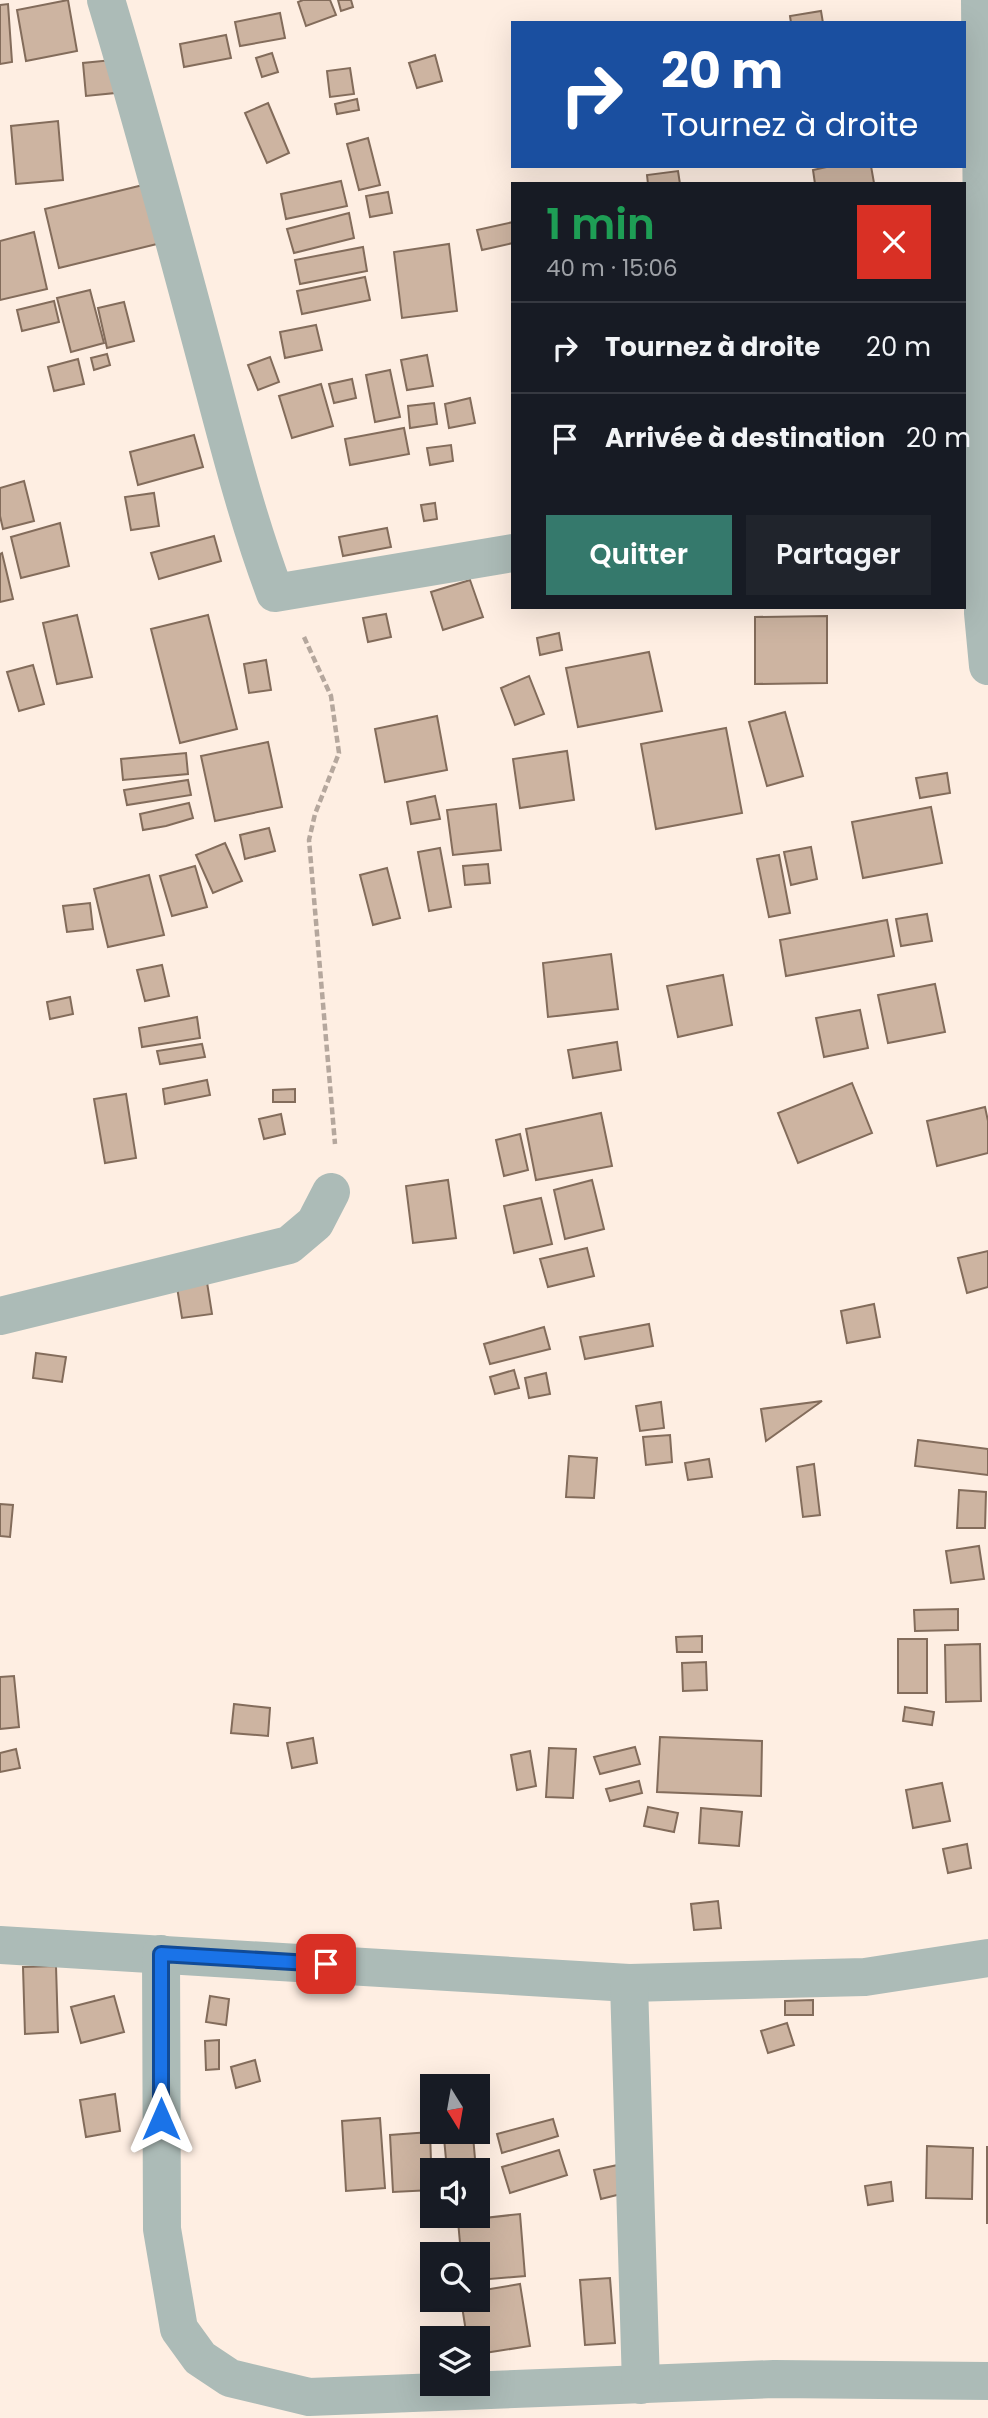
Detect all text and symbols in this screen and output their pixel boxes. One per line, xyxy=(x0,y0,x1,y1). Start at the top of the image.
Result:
text: 20 m xyxy=(661,37,783,105)
icon: right xyxy=(546,49,637,140)
text: Tournez à droite xyxy=(661,102,918,147)
text: 1 min xyxy=(546,195,655,254)
button: close xyxy=(857,205,931,279)
text: 40 m · 15:06 xyxy=(546,252,678,284)
icon: right xyxy=(546,329,584,367)
text: Tournez à droite xyxy=(605,329,820,365)
text: 20 m xyxy=(866,329,931,365)
icon: arrive xyxy=(546,420,584,458)
text: Arrivée à destination xyxy=(605,420,885,456)
text: 20 m xyxy=(906,420,971,456)
button: Quitter xyxy=(546,515,732,595)
button: Partager xyxy=(746,515,931,595)
pin xyxy=(296,1934,356,1994)
icon: arrive xyxy=(307,1945,345,1983)
north arrow xyxy=(420,2074,490,2144)
map controls xyxy=(420,2074,490,2396)
position arrow xyxy=(124,2082,198,2156)
button: sound xyxy=(420,2158,490,2228)
button: search xyxy=(420,2242,490,2312)
button: layers xyxy=(420,2326,490,2396)

